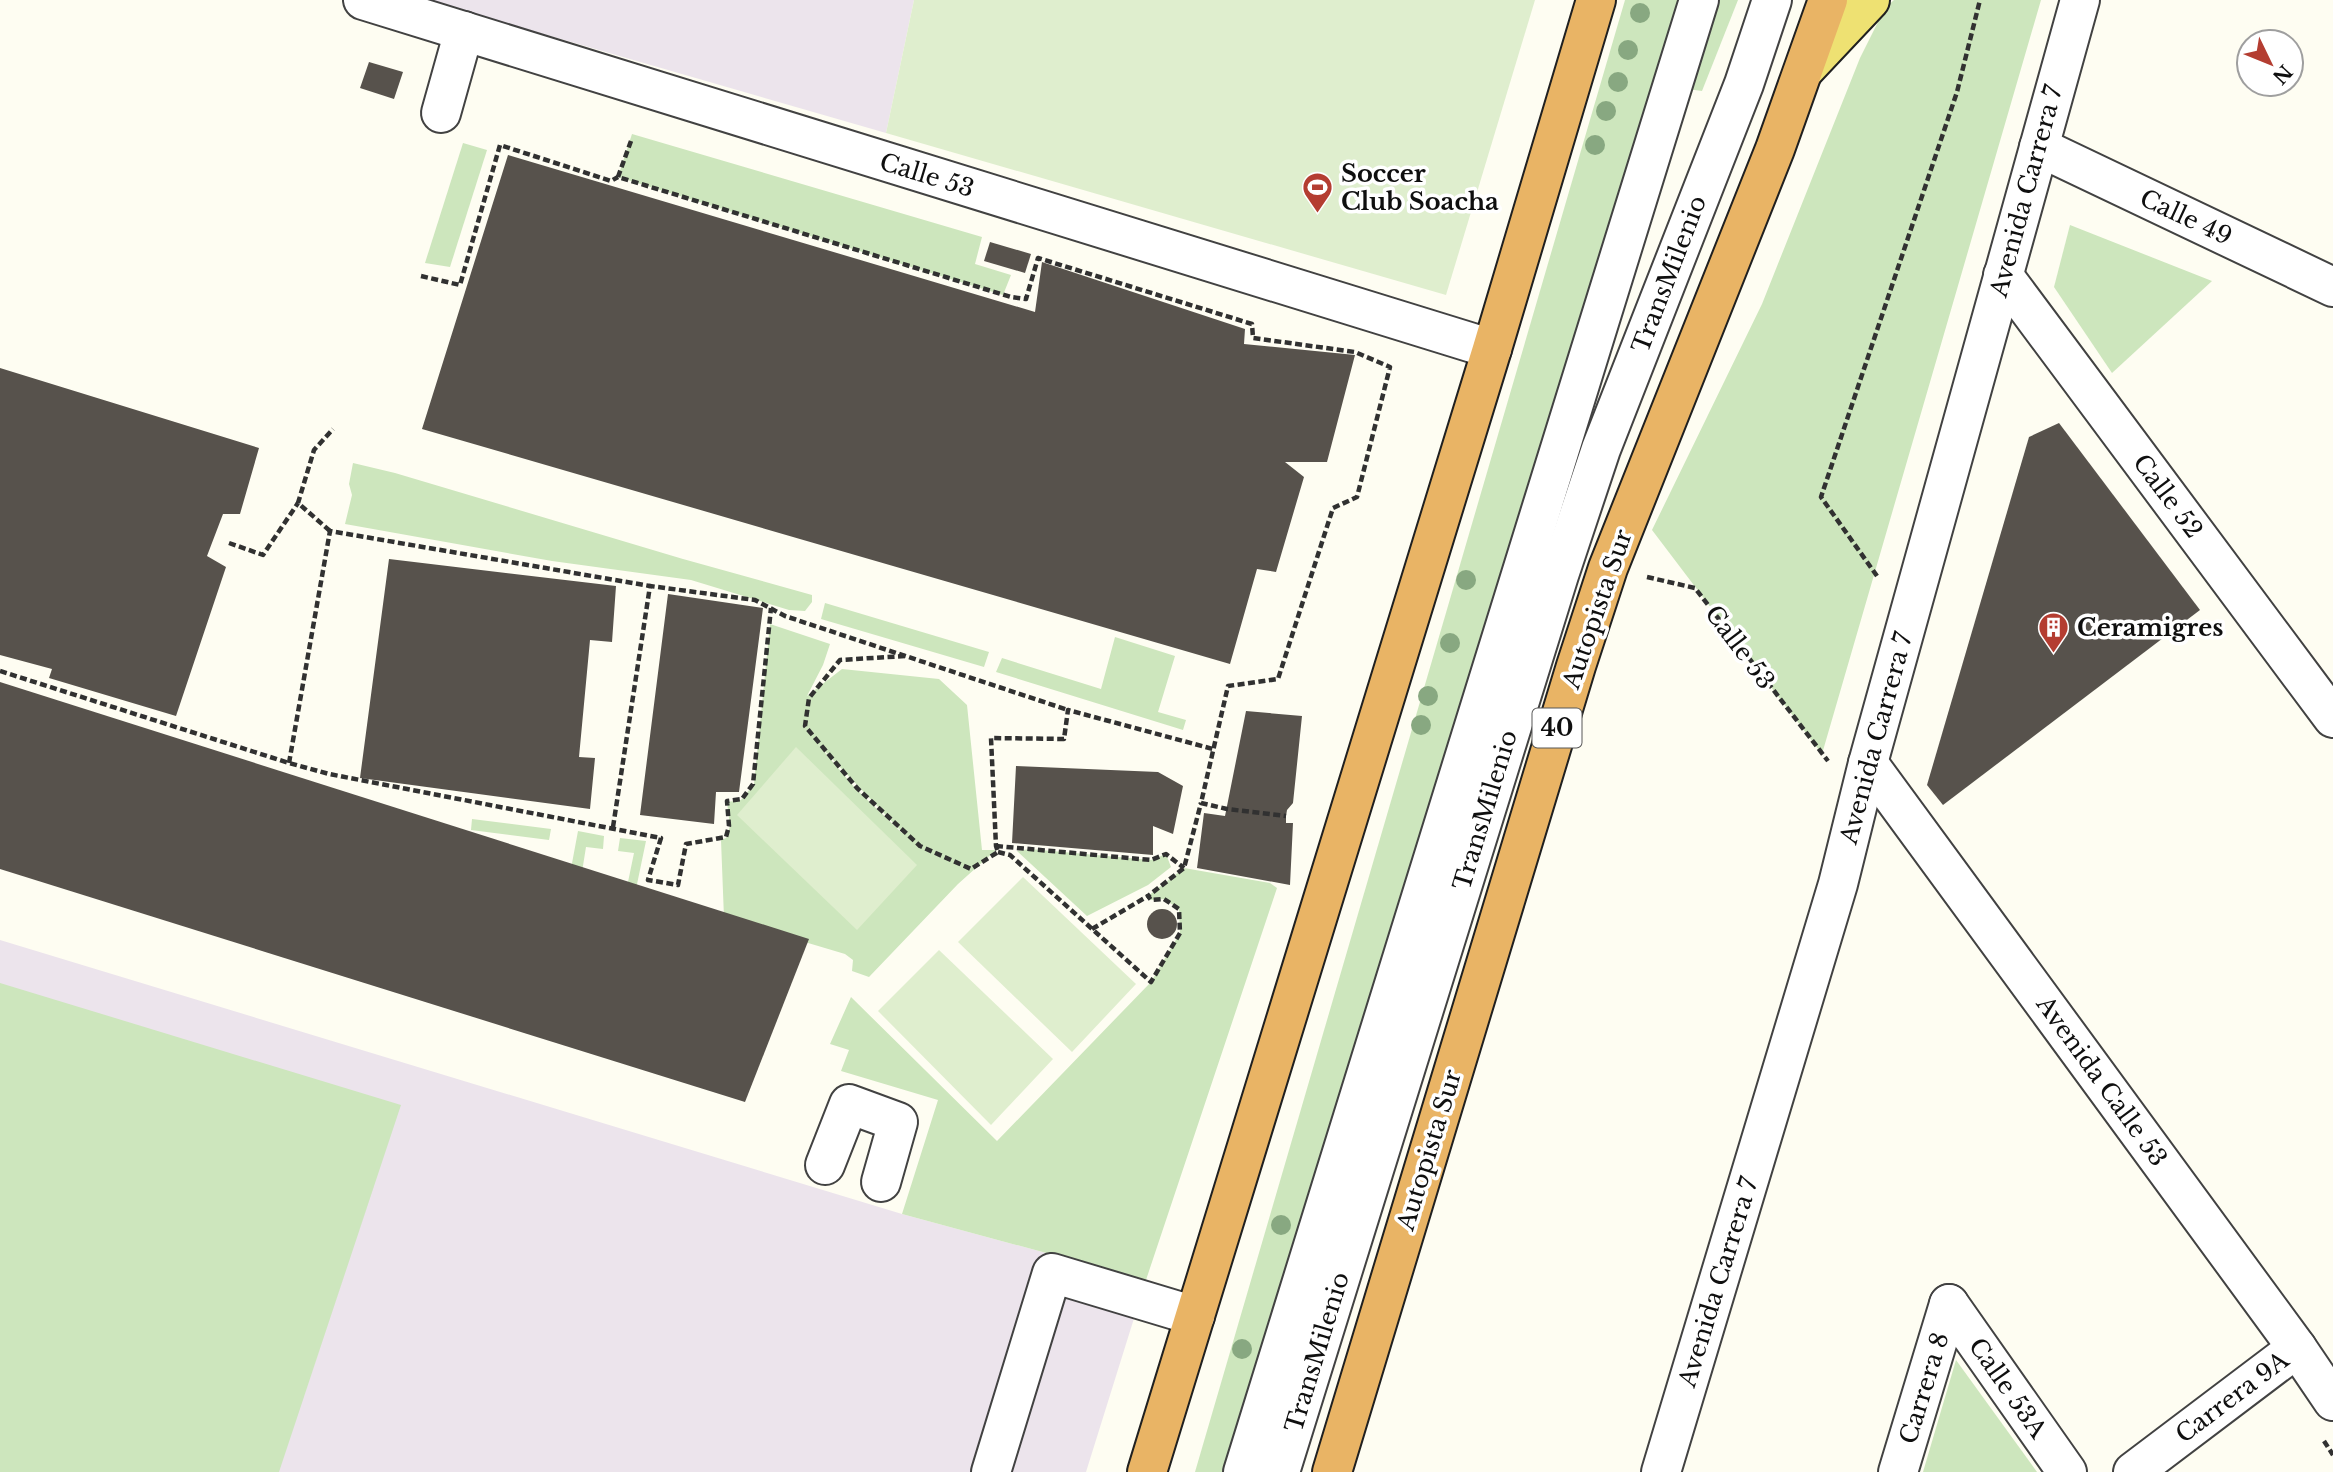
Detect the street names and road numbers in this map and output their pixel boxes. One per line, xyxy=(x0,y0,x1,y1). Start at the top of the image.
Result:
street label: Avenida Carrera 7 xyxy=(1983,81,2068,301)
street label: Calle 53 xyxy=(876,147,978,203)
street label: Calle 49 xyxy=(2135,183,2237,251)
street label: TransMilenio xyxy=(1626,191,1712,357)
street label: Calle 52 xyxy=(2127,448,2209,544)
street label: Autopista Sur xyxy=(1556,525,1638,693)
street label: Calle 53 xyxy=(1699,599,1781,695)
street label: Avenida Carrera 7 xyxy=(1833,628,1918,848)
road number: 40 xyxy=(1532,708,1582,748)
street label: TransMilenio xyxy=(1447,726,1523,894)
street label: Avenida Calle 53 xyxy=(2030,990,2173,1172)
street label: Autopista Sur xyxy=(1391,1066,1467,1235)
street label: Avenida Carrera 7 xyxy=(1672,1173,1764,1392)
street label: TransMilenio xyxy=(1279,1268,1355,1436)
street label: Carrera 8 xyxy=(1893,1329,1955,1447)
street label: Calle 53A xyxy=(1963,1332,2053,1444)
street label: Carrera 9A xyxy=(2170,1345,2295,1449)

